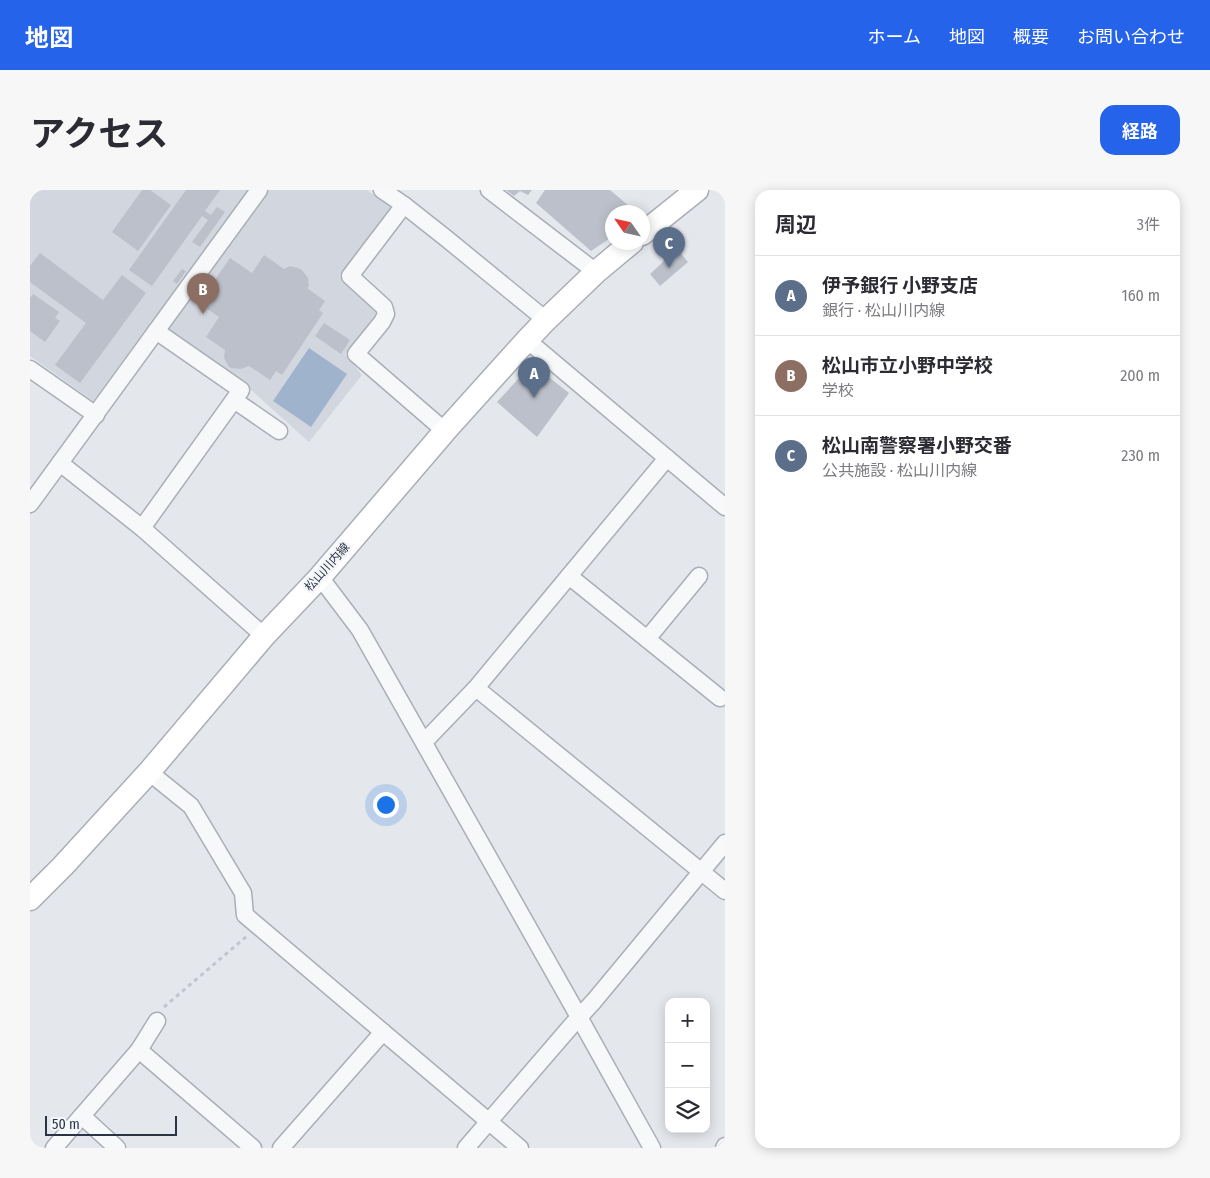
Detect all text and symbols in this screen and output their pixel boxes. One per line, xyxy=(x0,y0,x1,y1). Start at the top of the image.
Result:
text: 地図 xyxy=(25,24,73,52)
text: ホーム xyxy=(868,26,921,48)
text: 地図 xyxy=(949,26,985,48)
text: 概要 xyxy=(1013,26,1049,48)
text: お問い合わせ xyxy=(1077,26,1185,48)
button: 経路 xyxy=(1100,105,1180,155)
text: アクセス xyxy=(30,113,168,155)
north arrow xyxy=(605,205,650,250)
text: 周辺 xyxy=(775,212,817,238)
text: 3件 xyxy=(1137,215,1160,234)
pin: C xyxy=(653,227,685,268)
pin: B xyxy=(187,273,219,314)
text: 伊予銀行 小野支店 xyxy=(822,274,978,297)
text: A xyxy=(787,286,795,305)
text: 160 m xyxy=(1121,286,1160,305)
text: 銀行 · 松山川内線 xyxy=(822,301,945,320)
text: 松山市立小野中学校 xyxy=(822,354,993,377)
pin: A xyxy=(518,357,550,398)
text: B xyxy=(787,366,795,385)
text: 200 m xyxy=(1120,366,1160,385)
text: 学校 xyxy=(822,381,854,400)
text: 松山南警察署小野交番 xyxy=(822,434,1012,457)
text: C xyxy=(787,446,795,465)
text: 230 m xyxy=(1121,446,1160,465)
text: 公共施設 · 松山川内線 xyxy=(822,461,977,480)
street label: 松山川内線 xyxy=(302,540,352,594)
your location xyxy=(373,792,399,818)
map controls xyxy=(665,998,710,1133)
button: + xyxy=(665,998,710,1043)
button: − xyxy=(665,1043,710,1088)
button: layers xyxy=(665,1088,710,1133)
scale bar xyxy=(45,1113,178,1136)
text: 50 m xyxy=(52,1116,80,1133)

